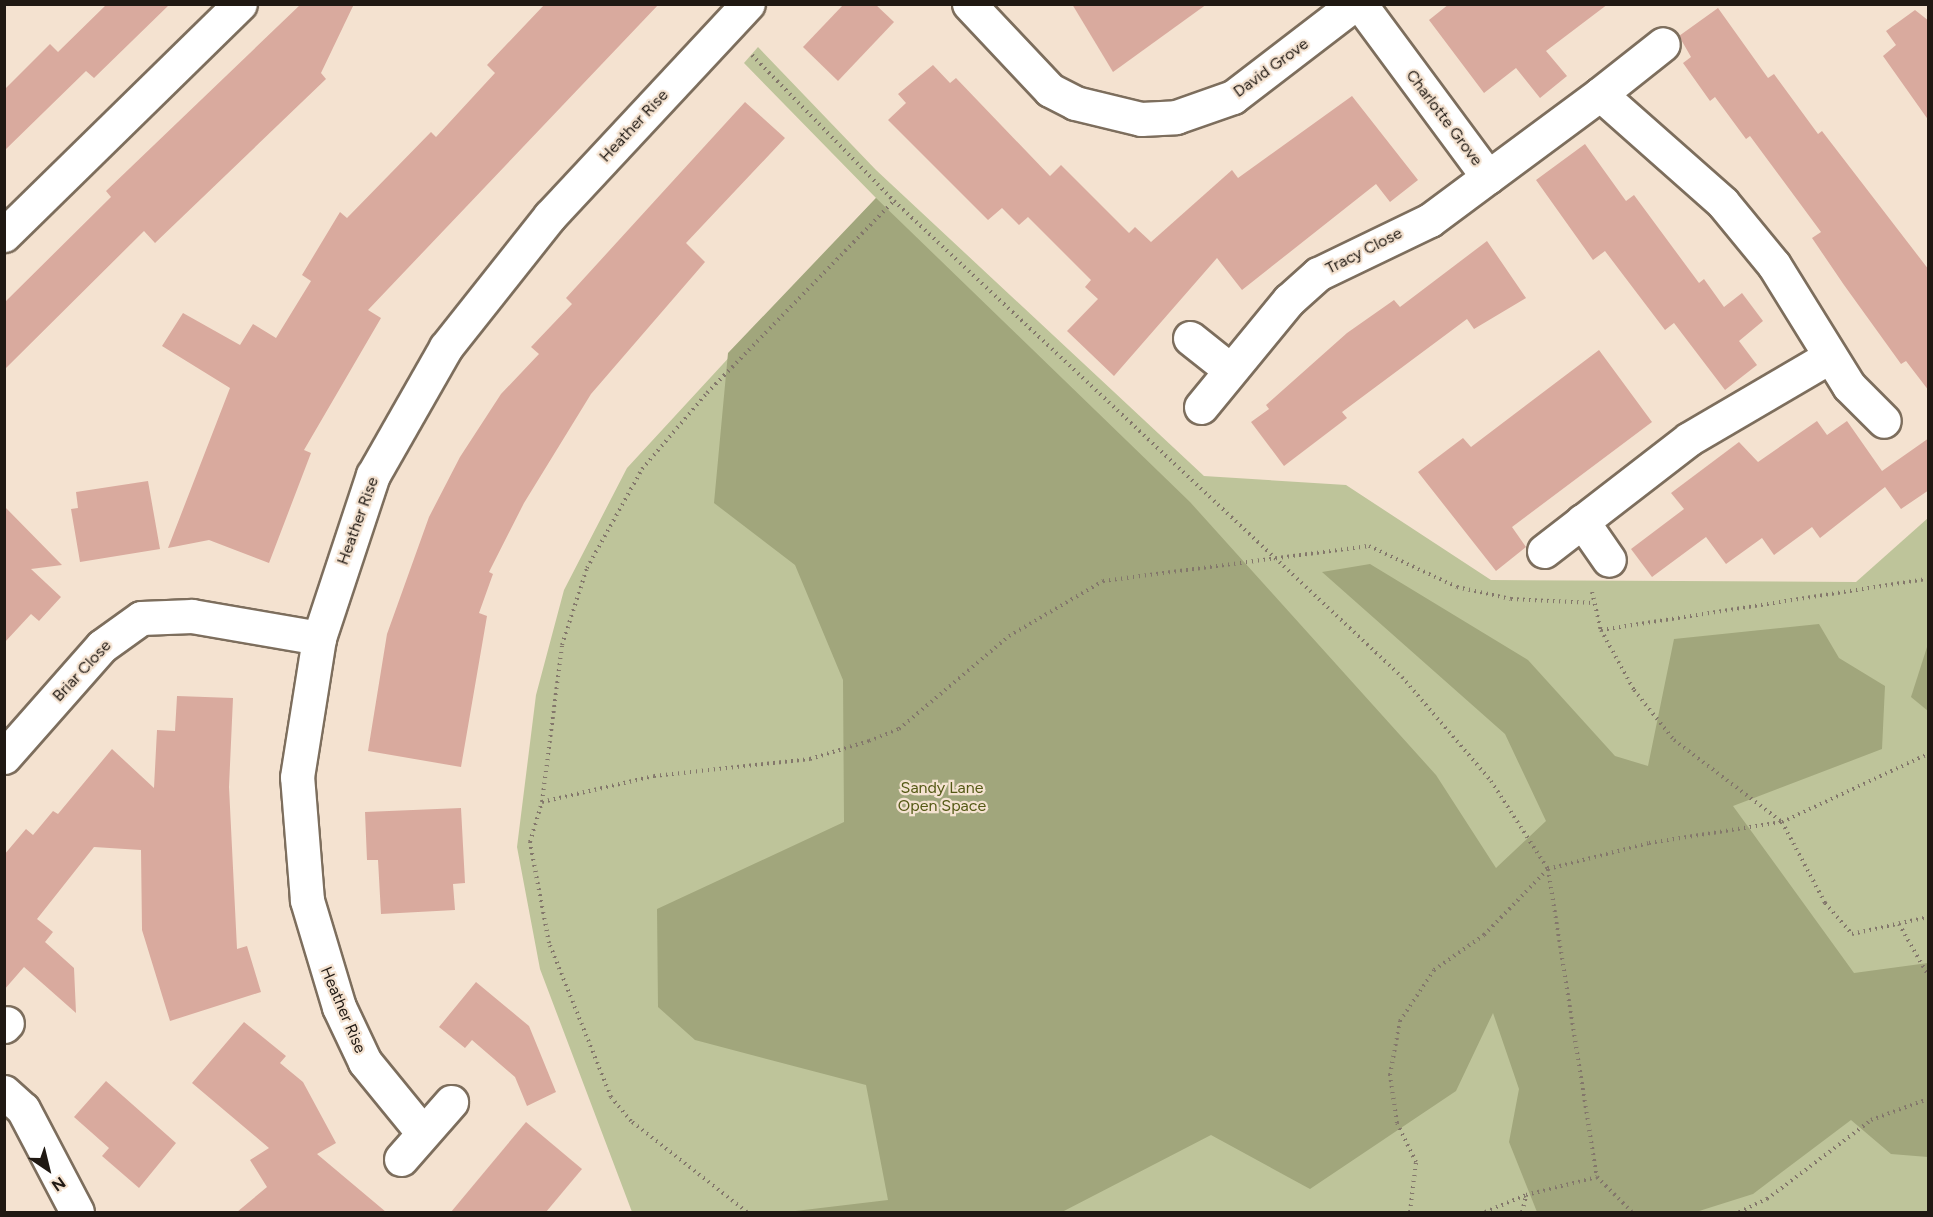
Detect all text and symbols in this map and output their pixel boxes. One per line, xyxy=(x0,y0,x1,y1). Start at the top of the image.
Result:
street label: David Grove xyxy=(1230,34,1312,102)
street label: Charlotte Grove xyxy=(1402,66,1486,170)
street label: Heather Rise xyxy=(596,86,672,166)
street label: Tracy Close xyxy=(1323,224,1405,278)
street label: Heather Rise xyxy=(333,475,383,567)
street label: Briar Close xyxy=(49,636,115,706)
park label: Sandy Lane Open Space xyxy=(898,778,986,816)
street label: Heather Rise xyxy=(316,964,370,1056)
north arrow xyxy=(18,1139,78,1199)
text: N xyxy=(48,1173,69,1195)

